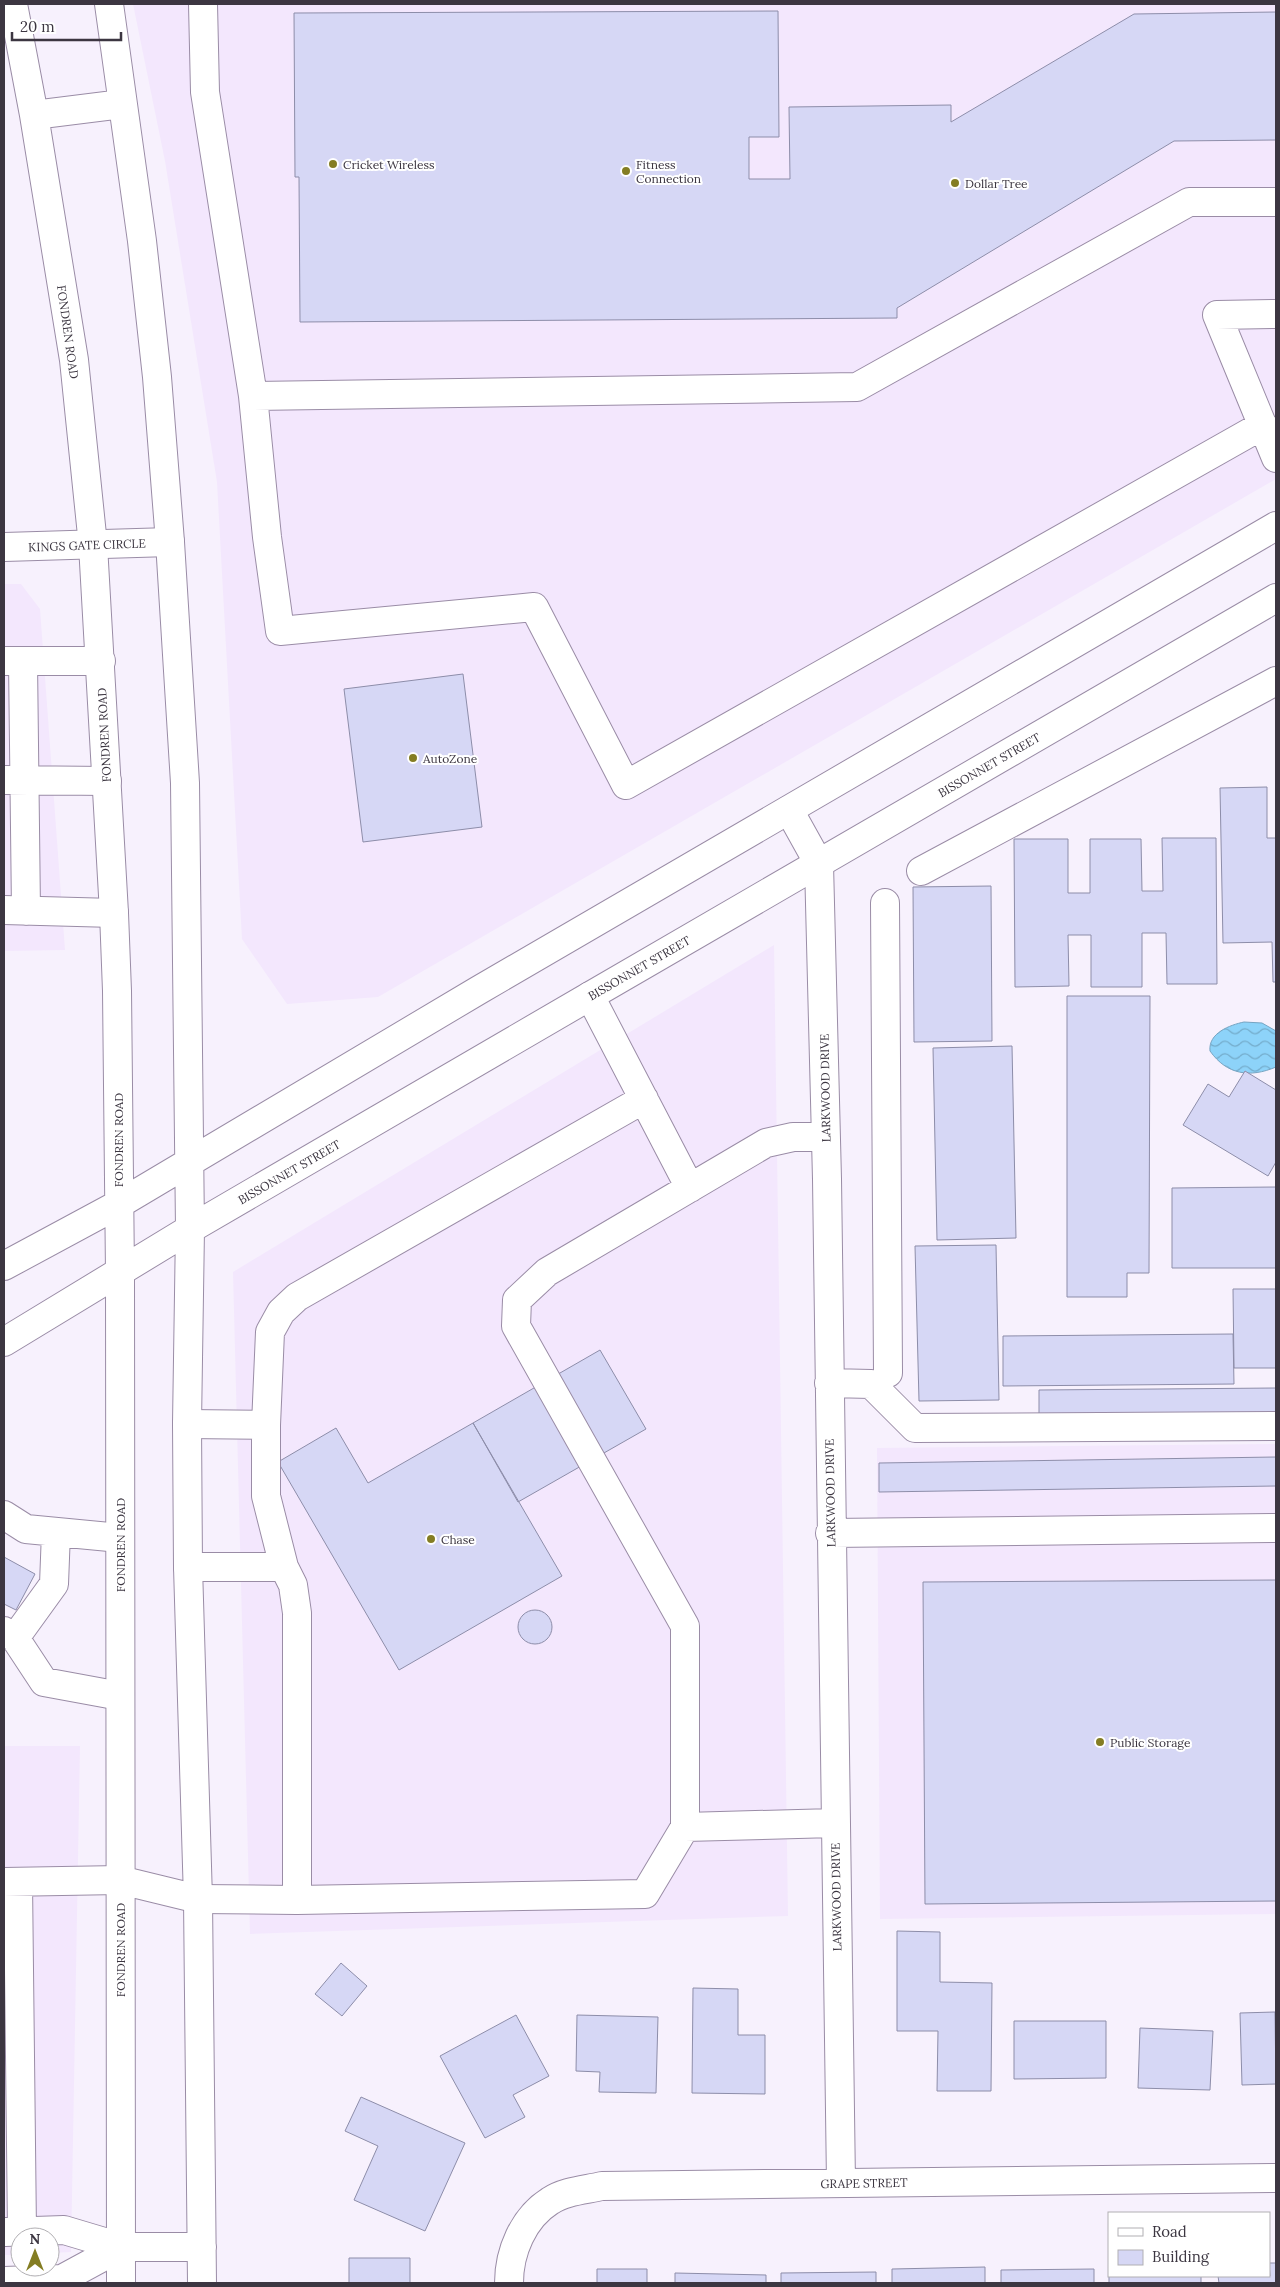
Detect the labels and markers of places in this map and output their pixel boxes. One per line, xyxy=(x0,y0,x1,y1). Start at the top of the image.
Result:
place label: Cricket Wireless xyxy=(343,157,435,172)
place label: Fitness Connection xyxy=(636,157,701,186)
marker: Cricket Wireless xyxy=(327,158,339,170)
marker: Fitness Connection xyxy=(620,165,632,177)
place label: Dollar Tree xyxy=(965,176,1028,191)
marker: Dollar Tree xyxy=(949,177,961,189)
place label: AutoZone xyxy=(422,751,478,766)
marker: AutoZone xyxy=(407,752,419,764)
place label: Chase xyxy=(441,1532,475,1547)
marker: Chase xyxy=(425,1533,437,1545)
place label: Public Storage xyxy=(1110,1735,1191,1750)
marker: Public Storage xyxy=(1094,1736,1106,1748)

